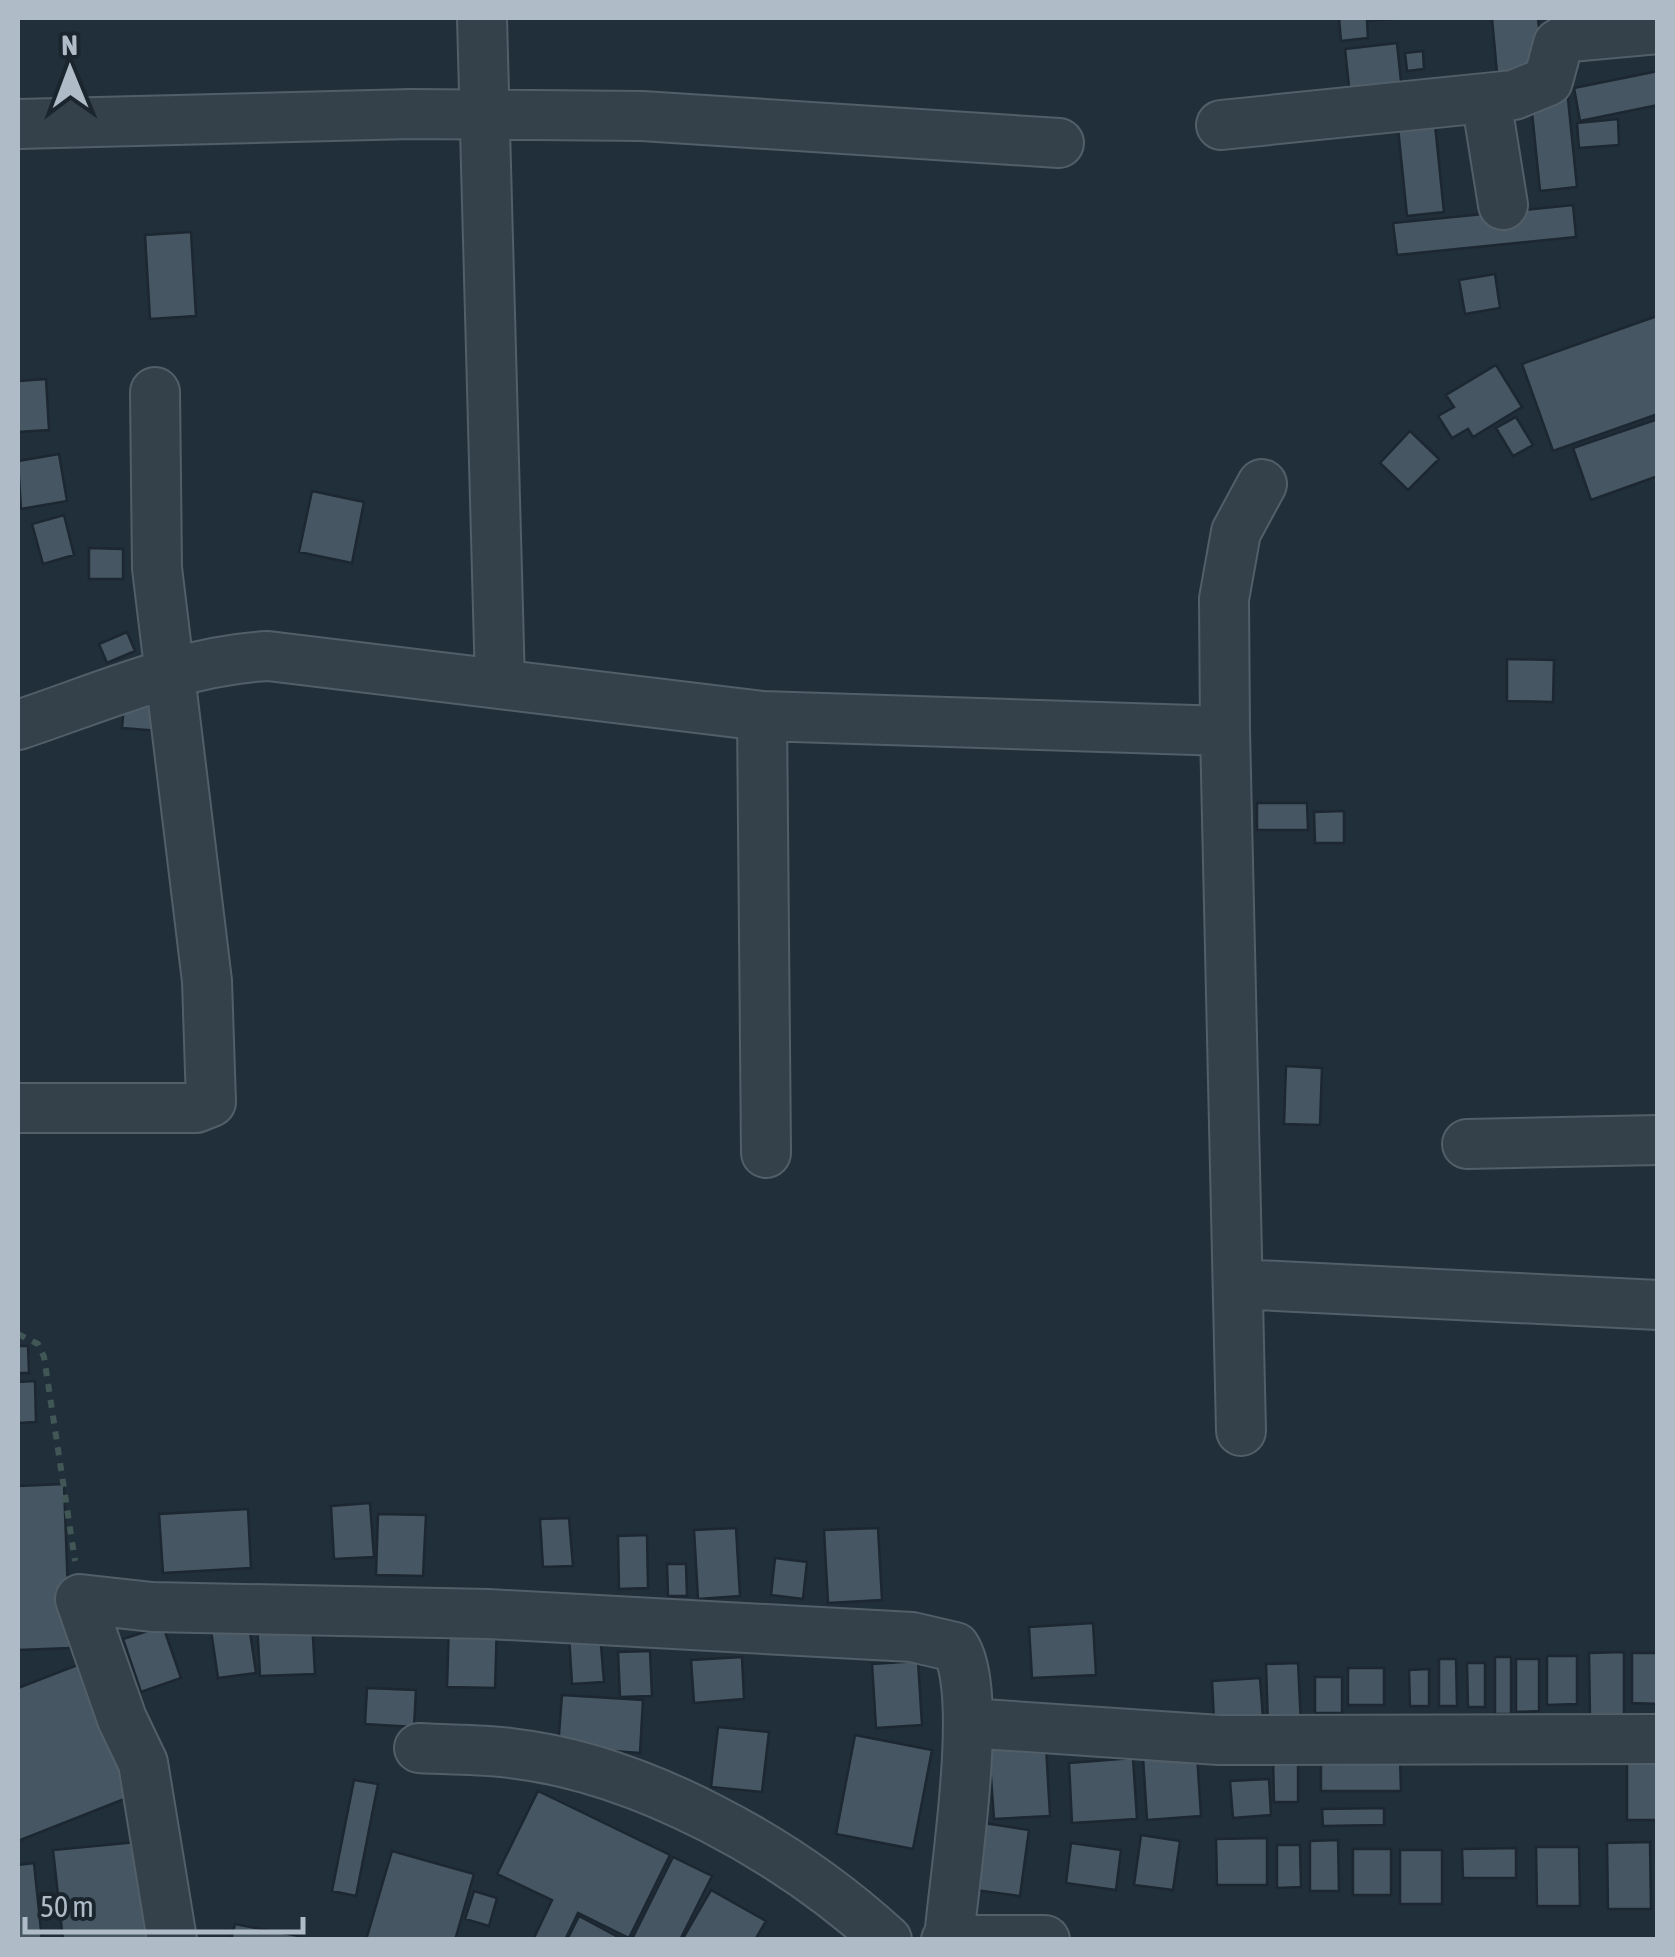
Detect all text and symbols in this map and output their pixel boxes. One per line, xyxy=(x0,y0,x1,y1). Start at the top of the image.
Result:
north arrow xyxy=(20,20,120,120)
text: N xyxy=(61,29,78,61)
scale bar xyxy=(25,1872,302,1934)
text: 50 m xyxy=(40,1889,94,1923)

